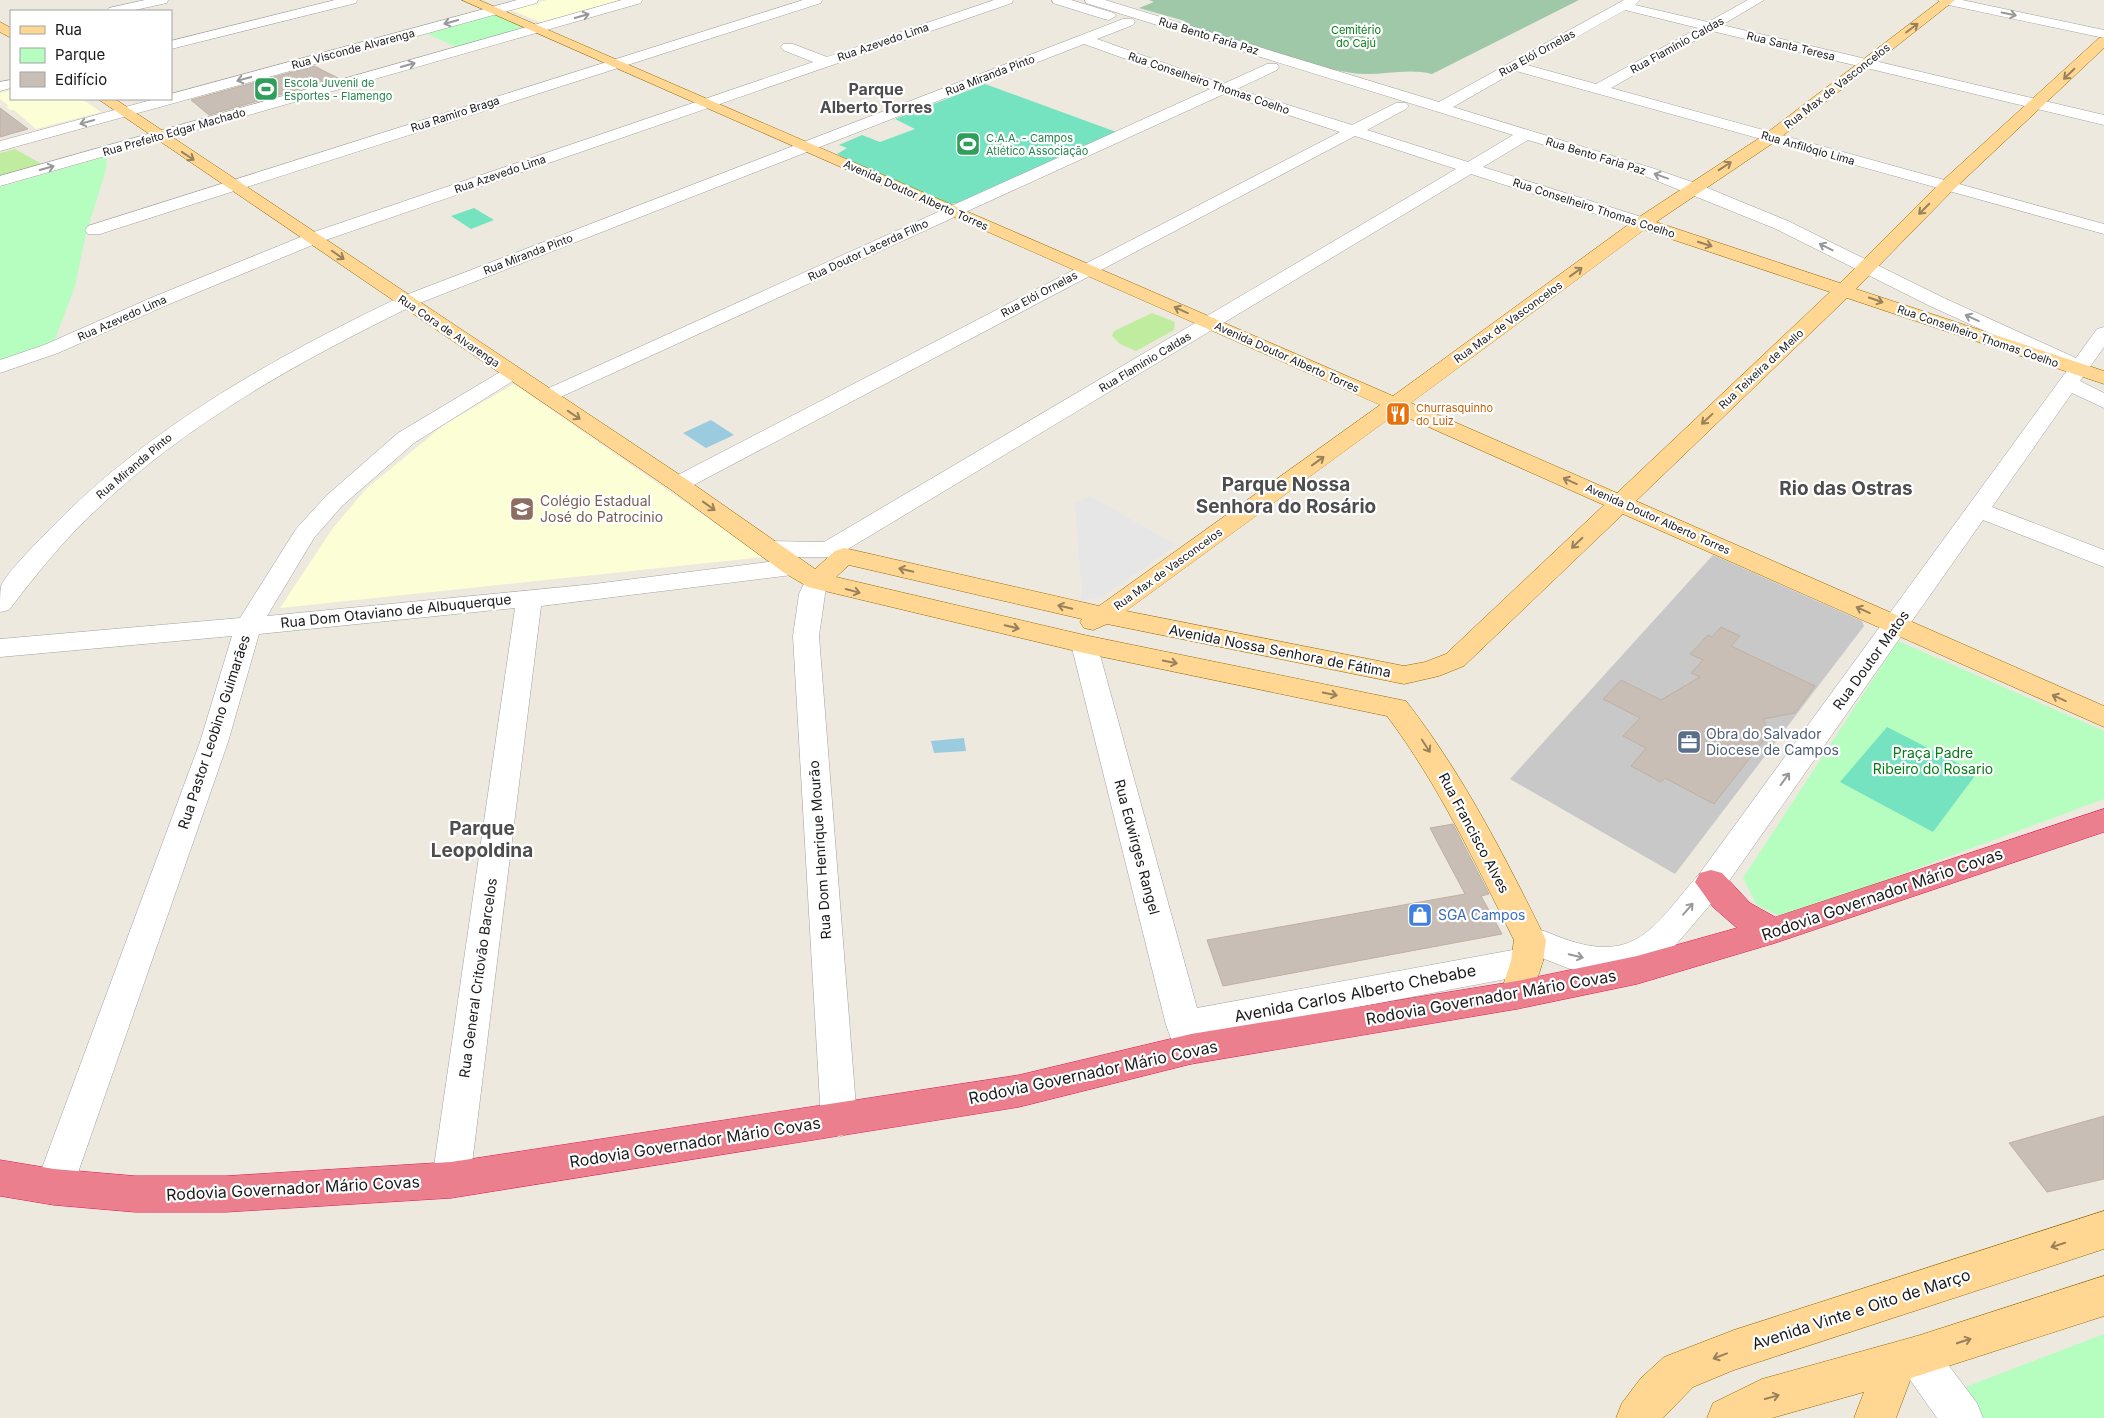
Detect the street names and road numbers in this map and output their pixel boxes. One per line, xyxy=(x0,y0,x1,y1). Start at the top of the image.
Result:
street label: Rua Flamínio Caldas xyxy=(1628,13,1726,77)
street label: Rua Bento Faria Paz xyxy=(1157,14,1261,58)
street label: Rua Azevedo Lima xyxy=(835,20,931,64)
street label: Rua Visconde Alvarenga xyxy=(290,26,416,72)
street label: Rua Elói Ornelas xyxy=(1497,26,1578,80)
street label: Rua Santa Teresa xyxy=(1745,28,1837,64)
street label: Rua Max de Vasconcelos xyxy=(1781,40,1893,132)
street label: Rua Conselheiro Thomas Coelho xyxy=(1126,49,1292,117)
street label: Rua Miranda Pinto xyxy=(943,51,1037,98)
street label: Rua Ramiro Braga xyxy=(409,93,501,135)
street label: Rua Prefeito Edgar Machado xyxy=(101,105,248,159)
street label: Rua Anfilóqio Lima xyxy=(1760,128,1856,168)
street label: Rua Bento Faria Paz xyxy=(1544,134,1648,178)
street label: Rua Azevedo Lima xyxy=(452,152,548,196)
street label: Avenida Doutor Alberto Torres xyxy=(841,157,991,233)
street label: Rua Conselheiro Thomas Coelho xyxy=(1511,175,1677,241)
street label: Rua Doutor Lacerda Filho xyxy=(806,216,931,284)
street label: Rua Miranda Pinto xyxy=(481,230,575,277)
street label: Rua Elói Ornelas xyxy=(998,268,1080,320)
street label: Rua Max de Vasconcelos xyxy=(1451,278,1565,366)
street label: Rua Azevedo Lima xyxy=(75,292,169,344)
street label: Rua Cora de Alvarenga xyxy=(396,292,502,370)
street label: Rua Conselheiro Thomas Coelho xyxy=(1895,302,2061,370)
street label: Avenida Doutor Alberto Torres xyxy=(1212,319,1362,395)
street label: Rua Teixeira de Mello xyxy=(1716,326,1807,412)
street label: Rua Flamínio Caldas xyxy=(1096,329,1194,395)
street label: Rua Miranda Pinto xyxy=(93,430,175,502)
street label: Avenida Doutor Alberto Torres xyxy=(1583,481,1733,557)
street label: Rua Max de Vasconcelos xyxy=(1111,525,1225,613)
street label: Rua Dom Otaviano de Albuquerque xyxy=(280,590,512,631)
street label: Rua Doutor Matos xyxy=(1829,607,1912,713)
street label: Avenida Nossa Senhora de Fátima xyxy=(1168,621,1393,680)
street label: Rua Pastor Leobino Guimarães xyxy=(174,633,253,831)
street label: Rua Dom Henrique Mourão xyxy=(805,760,834,940)
street label: Rua Francisco Alves xyxy=(1436,770,1513,896)
street label: Rua Edwirges Rangel xyxy=(1111,777,1164,916)
street label: Rodovia Governador Mário Covas xyxy=(1759,843,2005,945)
street label: Rua General Critovão Barcelos xyxy=(455,877,500,1079)
street label: Avenida Carlos Alberto Chebabe xyxy=(1232,960,1478,1026)
street label: Rodovia Governador Mário Covas xyxy=(1364,965,1618,1029)
street label: Rodovia Governador Mário Covas xyxy=(967,1036,1219,1108)
street label: Rodovia Governador Mário Covas xyxy=(568,1112,822,1172)
street label: Rodovia Governador Mário Covas xyxy=(166,1171,420,1205)
street label: Avenida Vinte e Oito de Março xyxy=(1749,1264,1973,1354)

